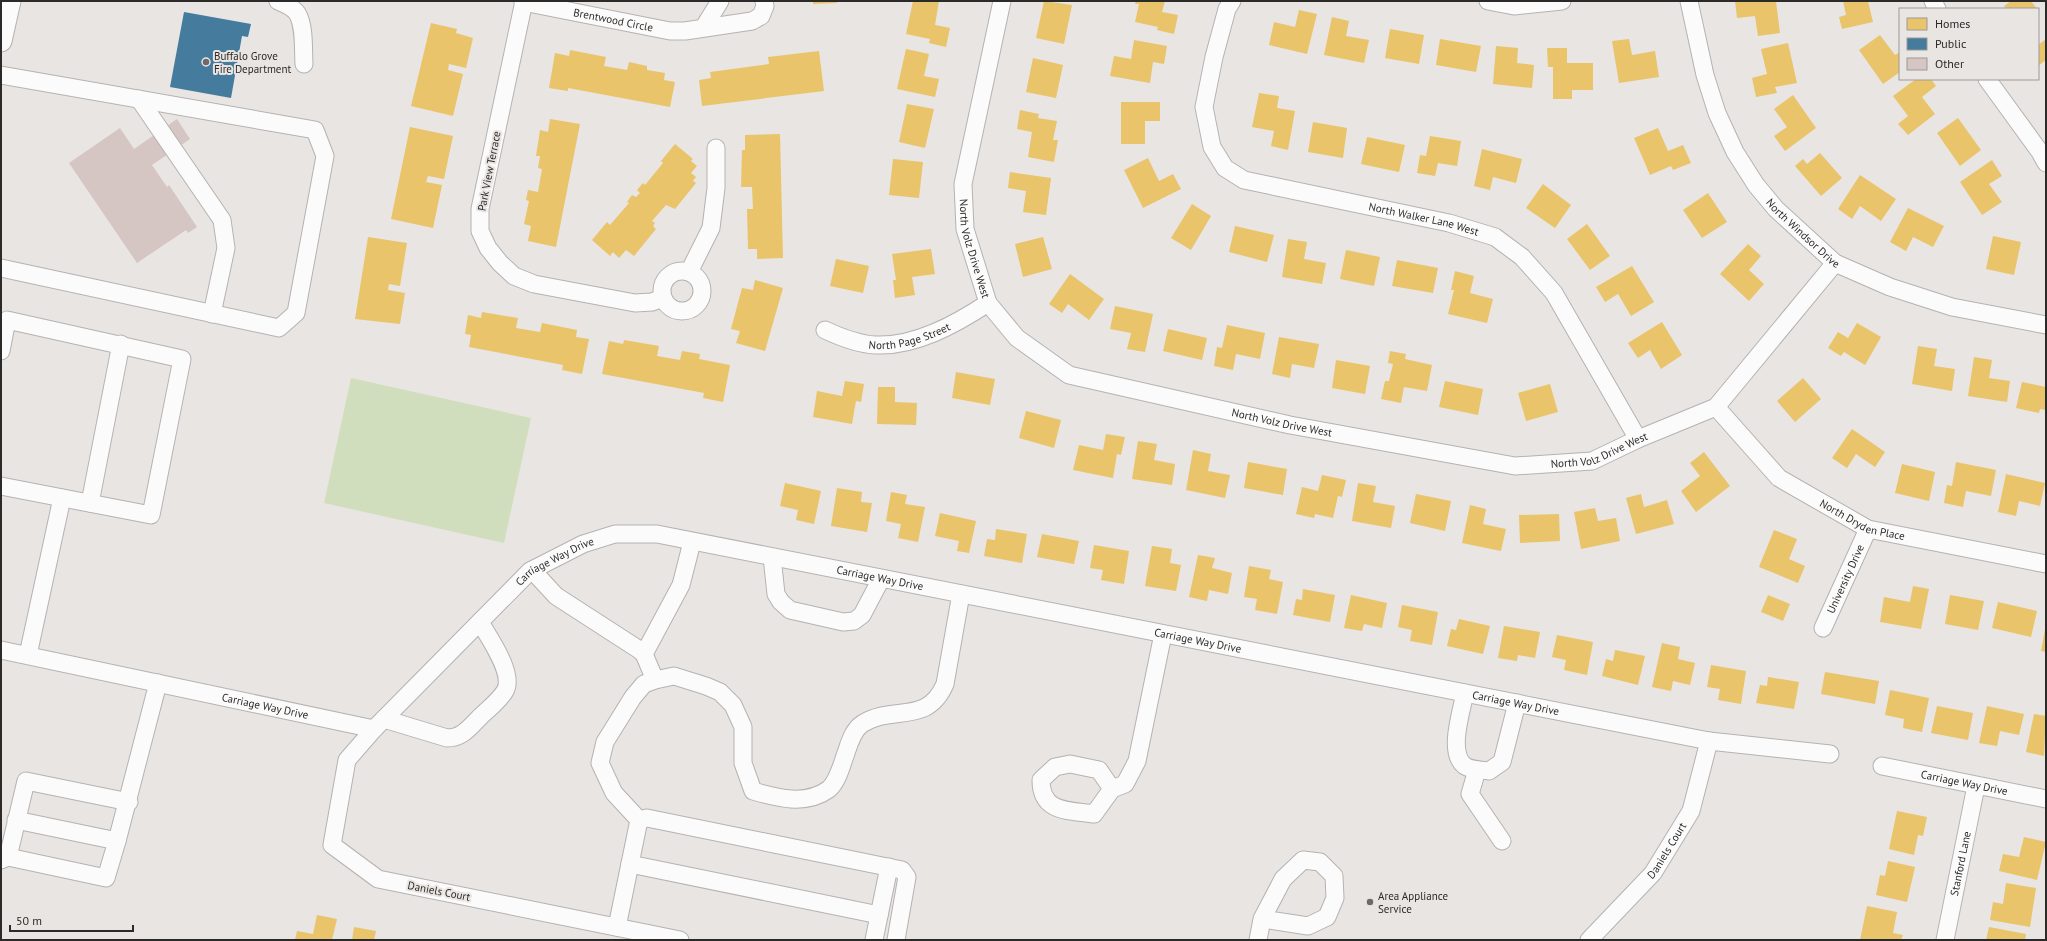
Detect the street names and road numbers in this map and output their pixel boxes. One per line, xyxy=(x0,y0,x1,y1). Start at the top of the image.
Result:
street label: Brentwood Circle xyxy=(572,5,655,35)
street label: Park View Terrace xyxy=(474,129,504,212)
street label: North Windsor Drive xyxy=(1763,195,1842,271)
street label: North Volz Drive West xyxy=(957,199,993,300)
street label: North Walker Lane West xyxy=(1367,199,1481,239)
street label: North Page Street xyxy=(868,319,953,352)
street label: North Volz Drive West xyxy=(1230,405,1333,440)
street label: North Volz Drive West xyxy=(1550,429,1650,471)
street label: North Dryden Place xyxy=(1817,496,1906,543)
street label: Carriage Way Drive xyxy=(512,534,596,589)
street label: University Drive xyxy=(1824,542,1867,616)
street label: Carriage Way Drive xyxy=(835,562,925,593)
street label: Carriage Way Drive xyxy=(1153,625,1243,656)
street label: Carriage Way Drive xyxy=(1471,688,1561,718)
street label: Carriage Way Drive xyxy=(221,690,310,722)
street label: Carriage Way Drive xyxy=(1920,767,2009,798)
street label: Daniels Court xyxy=(1644,820,1689,882)
street label: Stanford Lane xyxy=(1947,830,1974,897)
street label: Daniels Court xyxy=(406,878,472,904)

